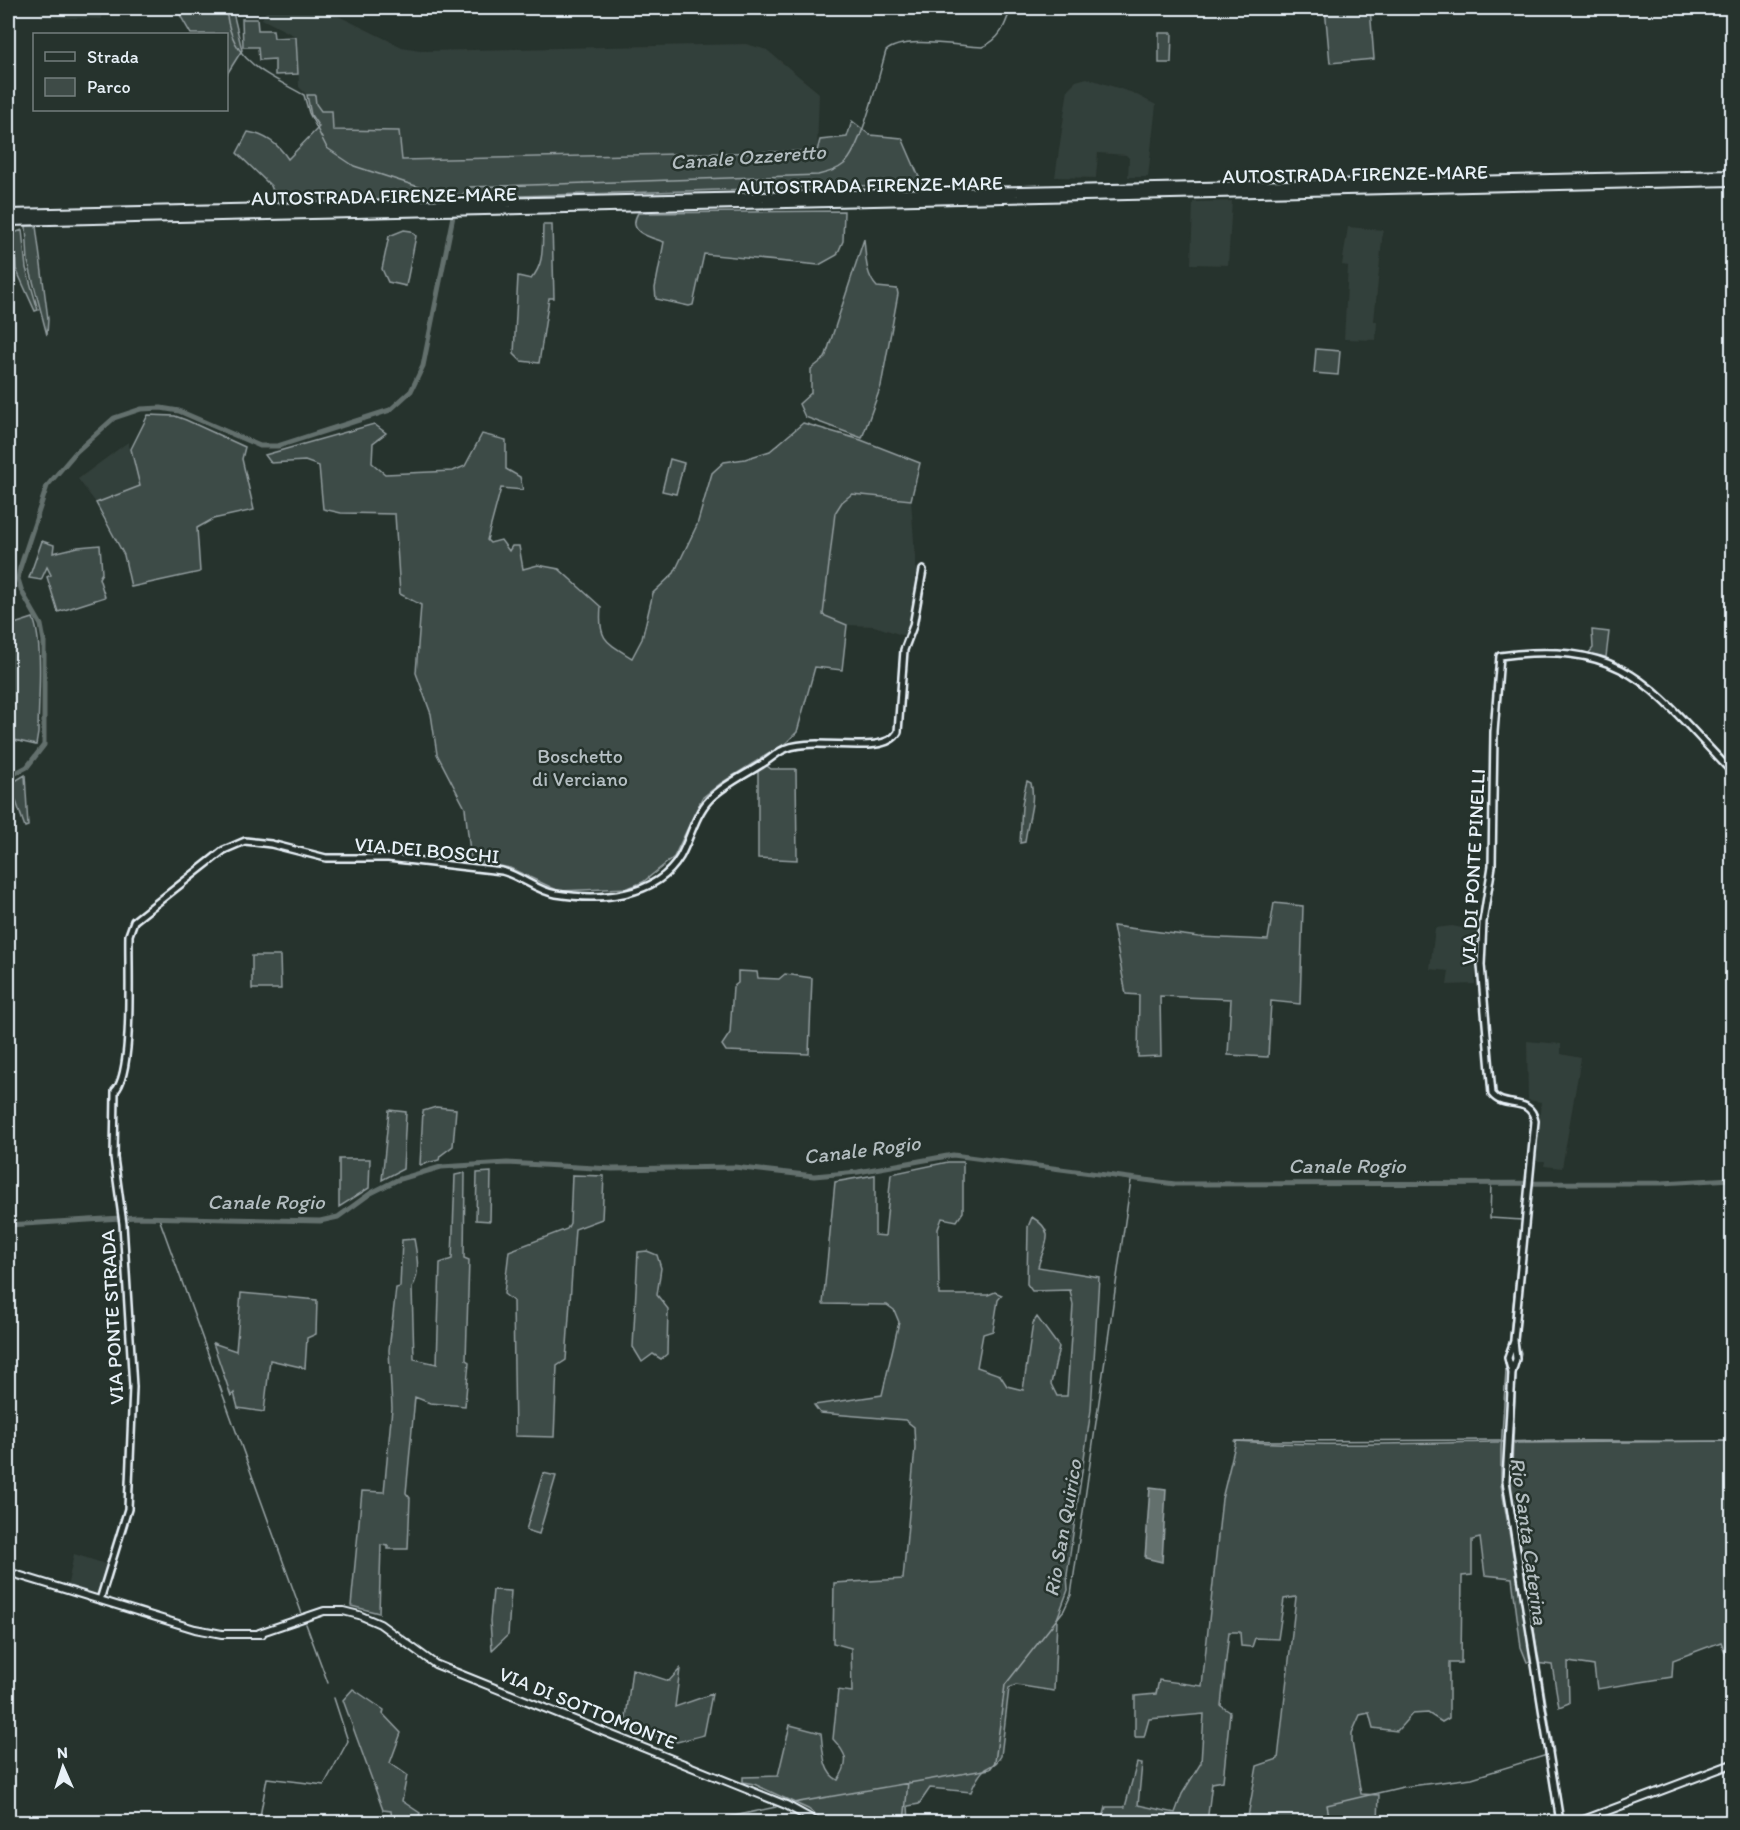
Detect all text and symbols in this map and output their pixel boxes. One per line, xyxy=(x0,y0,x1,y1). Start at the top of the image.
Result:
legend xyxy=(33,33,228,111)
text: Strada xyxy=(87,46,139,68)
text: Parco xyxy=(87,76,131,98)
water label: Canale Ozzeretto xyxy=(669,139,828,174)
street label: AUTOSTRADA FIRENZE-MARE xyxy=(1222,160,1488,188)
street label: AUTOSTRADA FIRENZE-MARE xyxy=(737,171,1003,199)
street label: AUTOSTRADA FIRENZE-MARE xyxy=(251,182,517,210)
park label: Boschetto di Verciano xyxy=(532,744,628,791)
street label: VIA DI PONTE PINELLI xyxy=(1456,768,1490,966)
street label: VIA DEI BOSCHI xyxy=(354,832,500,868)
water label: Canale Rogio xyxy=(802,1130,923,1169)
water label: Canale Rogio xyxy=(1288,1153,1407,1178)
water label: Canale Rogio xyxy=(207,1189,326,1214)
street label: VIA PONTE STRADA xyxy=(95,1229,129,1405)
water label: Rio San Quirico xyxy=(1038,1456,1087,1598)
water label: Rio Santa Caterina xyxy=(1505,1456,1554,1627)
street label: VIA DI SOTTOMONTE xyxy=(496,1661,680,1755)
north arrow xyxy=(33,1737,93,1797)
text: N xyxy=(56,1743,68,1762)

